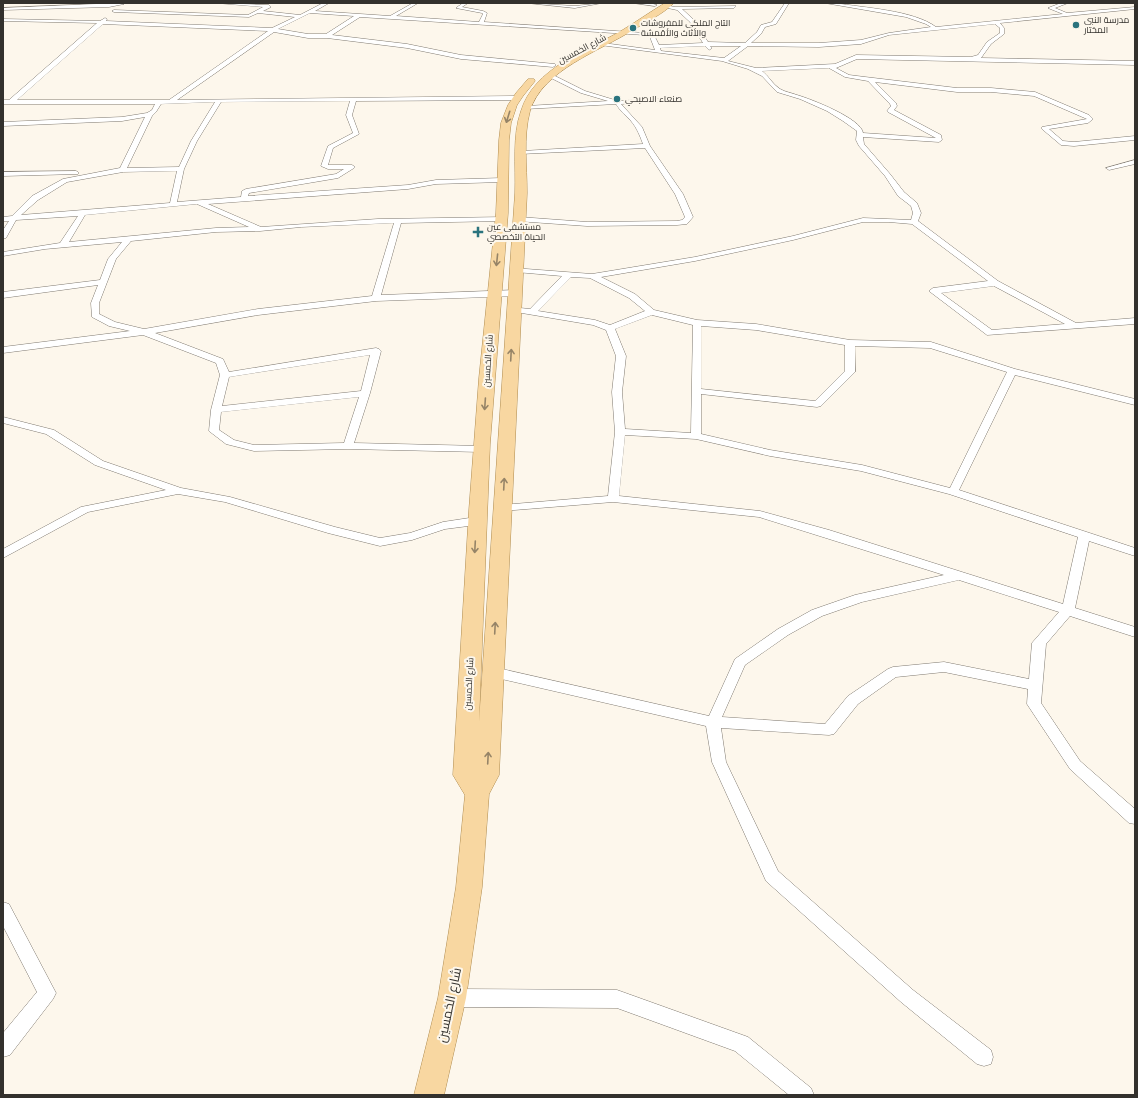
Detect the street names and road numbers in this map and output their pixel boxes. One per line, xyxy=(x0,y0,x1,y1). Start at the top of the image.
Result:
street label: شارع الخمسين xyxy=(556,32,608,67)
street label: شارع الخمسين xyxy=(481,334,496,388)
street label: شارع الخمسين xyxy=(463,657,476,711)
street label: شارع الخمسين xyxy=(434,966,465,1044)

